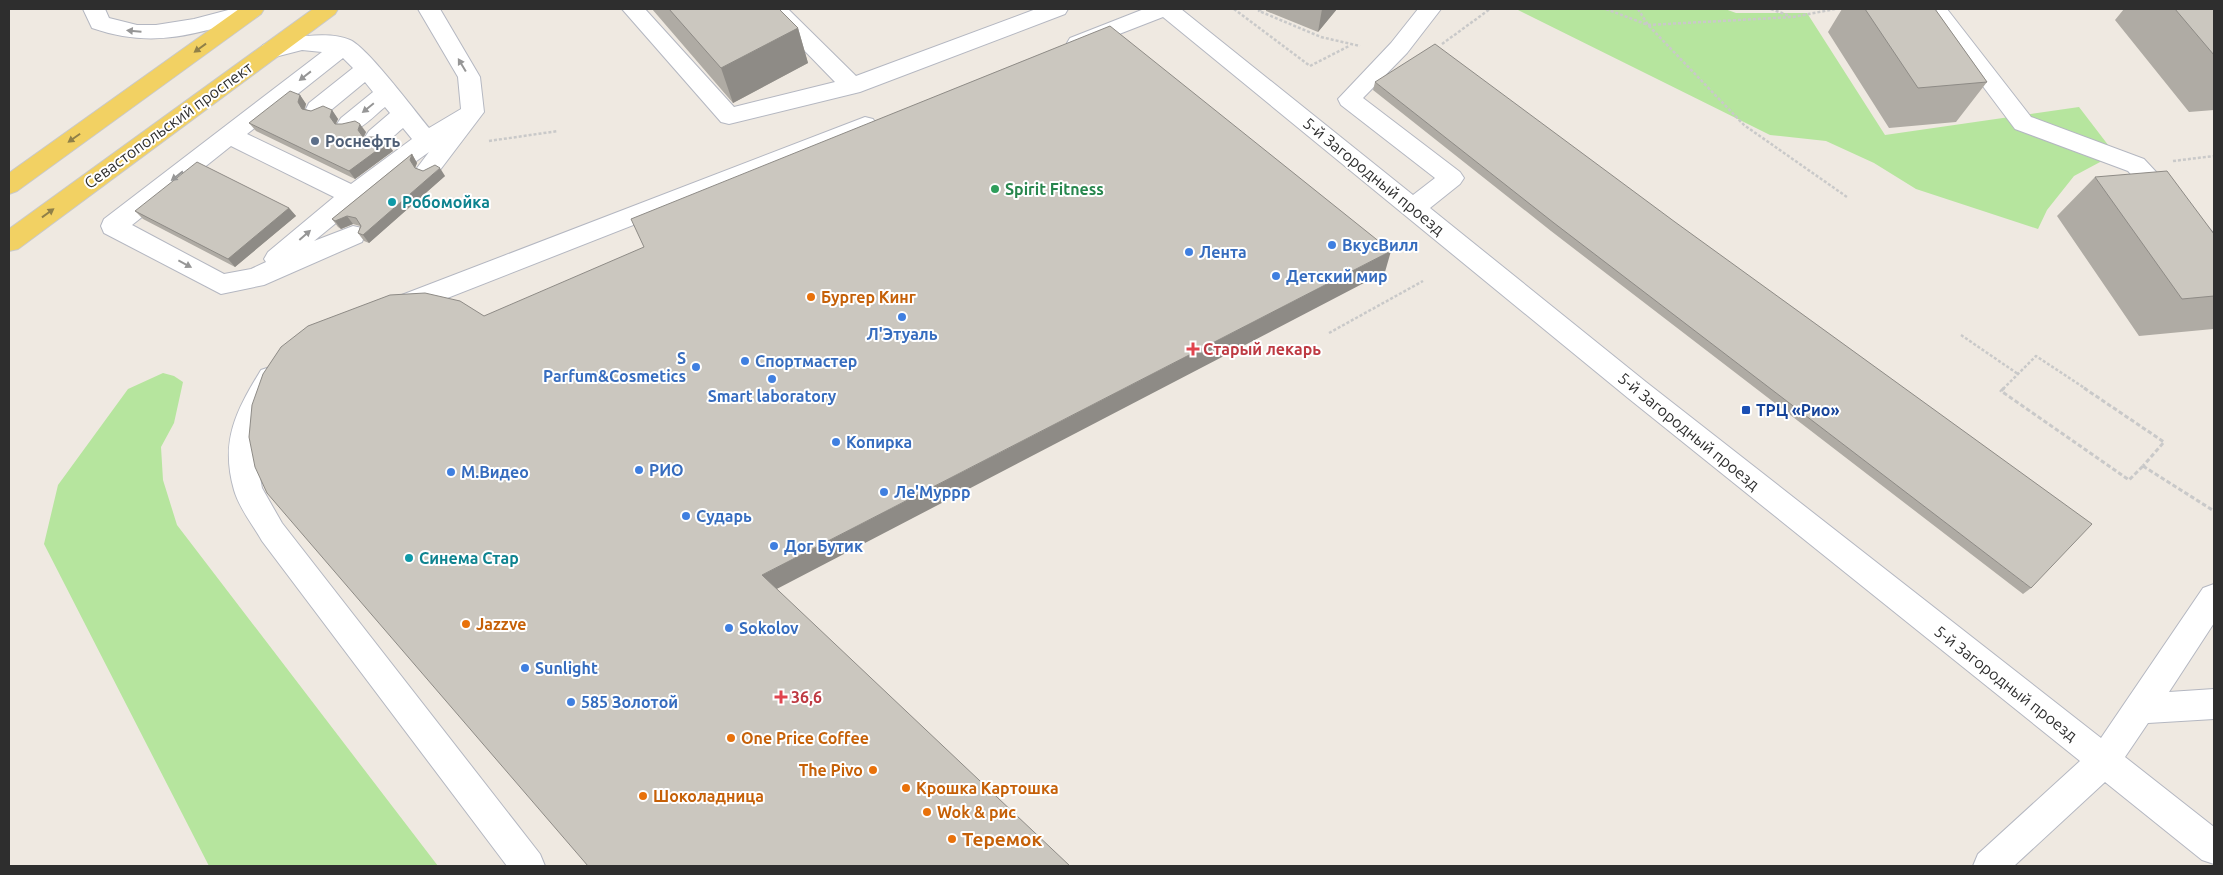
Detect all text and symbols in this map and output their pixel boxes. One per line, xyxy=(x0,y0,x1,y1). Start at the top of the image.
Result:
one-way arrow xyxy=(125,27,141,35)
one-way arrow xyxy=(193,43,206,53)
street label: Севастопольский проспект xyxy=(81,58,255,192)
one-way arrow xyxy=(457,59,466,72)
one-way arrow xyxy=(298,71,312,81)
one-way arrow xyxy=(362,103,375,114)
street label: 5-й Загородный проезд xyxy=(1300,114,1448,238)
place label: Роснефть xyxy=(325,132,401,150)
one-way arrow xyxy=(67,133,81,143)
marker: Роснефть xyxy=(309,135,321,147)
one-way arrow xyxy=(170,171,184,181)
place label: Spirit Fitness xyxy=(1005,180,1104,198)
marker: Spirit Fitness xyxy=(989,183,1001,195)
place label: Робомойка xyxy=(402,193,490,211)
marker: Робомойка xyxy=(386,196,398,208)
one-way arrow xyxy=(41,208,54,219)
one-way arrow xyxy=(299,230,311,241)
place label: ВкусВилл xyxy=(1342,236,1419,254)
marker: ВкусВилл xyxy=(1326,239,1338,251)
place label: Лента xyxy=(1199,243,1247,261)
marker: Лента xyxy=(1183,246,1195,258)
one-way arrow xyxy=(177,260,192,268)
place label: Детский мир xyxy=(1286,267,1388,285)
marker: Детский мир xyxy=(1270,270,1282,282)
place label: Бургер Кинг xyxy=(821,288,916,306)
marker: Бургер Кинг xyxy=(805,291,817,303)
marker: Л'Этуаль xyxy=(896,311,908,323)
place label: Л'Этуаль xyxy=(866,325,938,343)
place label: Старый лекарь xyxy=(1203,340,1321,358)
marker: Старый лекарь xyxy=(1187,343,1199,355)
place label: S Parfum&Cosmetics xyxy=(543,349,686,385)
place label: Спортмастер xyxy=(755,352,857,370)
marker: Спортмастер xyxy=(739,355,751,367)
marker: S Parfum&Cosmetics xyxy=(690,361,702,373)
street label: 5-й Загородный проезд xyxy=(1615,369,1763,493)
marker: Smart laboratory xyxy=(766,373,778,385)
place label: Smart laboratory xyxy=(708,387,837,405)
place label: ТРЦ «Рио» xyxy=(1756,401,1839,419)
marker: ТРЦ «Рио» xyxy=(1740,404,1752,416)
place label: Копирка xyxy=(846,433,912,451)
marker: Копирка xyxy=(830,436,842,448)
place label: РИО xyxy=(649,461,684,479)
place label: М.Видео xyxy=(461,463,529,481)
marker: РИО xyxy=(633,464,645,476)
marker: М.Видео xyxy=(445,466,457,478)
place label: Ле'Муррр xyxy=(894,483,971,501)
marker: Ле'Муррр xyxy=(878,486,890,498)
place label: Сударь xyxy=(696,507,752,525)
marker: Сударь xyxy=(680,510,692,522)
place label: Дог Бутик xyxy=(784,537,863,555)
marker: Дог Бутик xyxy=(768,540,780,552)
place label: Синема Стар xyxy=(419,549,519,567)
marker: Синема Стар xyxy=(403,552,415,564)
place label: Jazzve xyxy=(476,615,527,633)
marker: Jazzve xyxy=(460,618,472,630)
place label: Sokolov xyxy=(739,619,799,637)
marker: Sokolov xyxy=(723,622,735,634)
street label: 5-й Загородный проезд xyxy=(1931,622,2081,744)
place label: Sunlight xyxy=(535,659,598,677)
marker: Sunlight xyxy=(519,662,531,674)
place label: 36,6 xyxy=(791,688,822,706)
marker: 36,6 xyxy=(775,691,787,703)
place label: 585 Золотой xyxy=(581,693,678,711)
marker: 585 Золотой xyxy=(565,696,577,708)
place label: One Price Coffee xyxy=(741,729,869,747)
marker: One Price Coffee xyxy=(725,732,737,744)
place label: The Pivo xyxy=(799,761,863,779)
marker: The Pivo xyxy=(867,764,879,776)
place label: Крошка Картошка xyxy=(916,779,1059,797)
marker: Крошка Картошка xyxy=(900,782,912,794)
place label: Шоколадница xyxy=(653,787,764,805)
marker: Шоколадница xyxy=(637,790,649,802)
place label: Wok & рис xyxy=(937,803,1016,821)
marker: Wok & рис xyxy=(921,806,933,818)
place label: Теремок xyxy=(962,828,1043,850)
marker: Теремок xyxy=(946,833,958,845)

